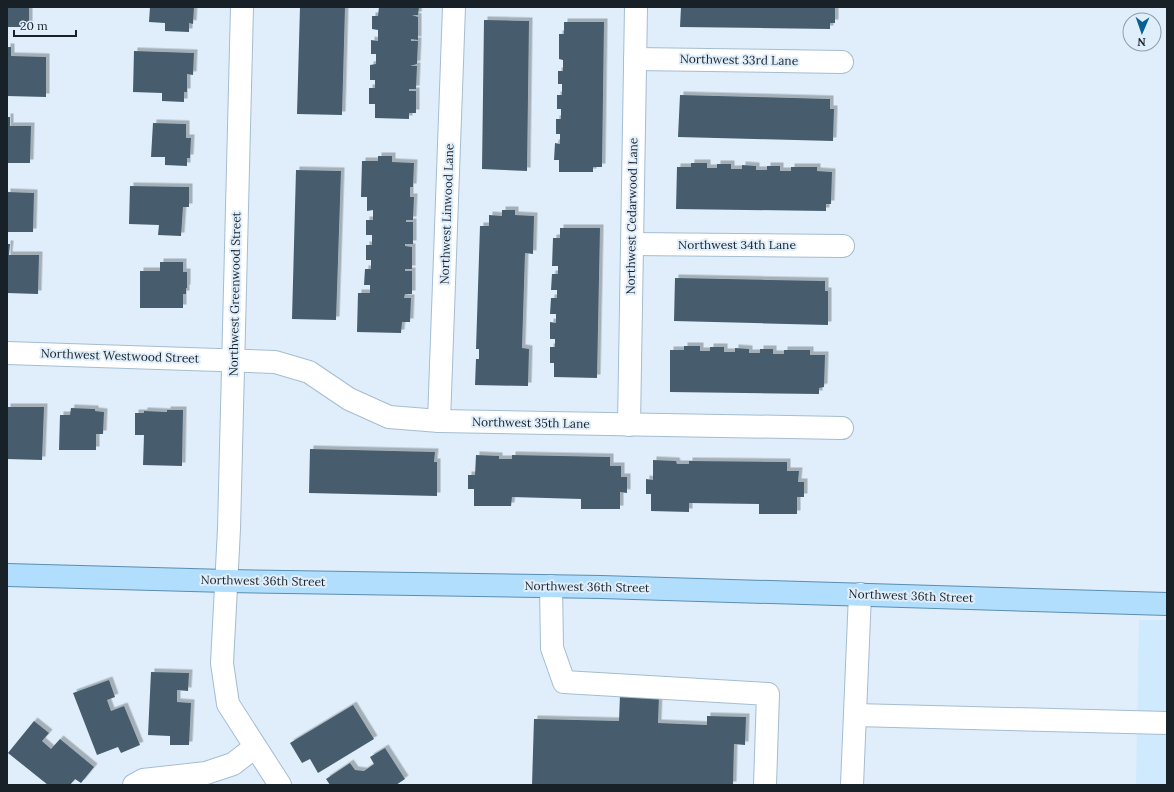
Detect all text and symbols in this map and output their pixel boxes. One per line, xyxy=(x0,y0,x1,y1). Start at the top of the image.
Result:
scale bar xyxy=(14,12,76,38)
north arrow xyxy=(1122,12,1162,52)
text: 20 m xyxy=(20,18,48,33)
text: N xyxy=(1137,35,1146,49)
street label: Northwest 33rd Lane xyxy=(680,51,799,68)
street label: Northwest Cedarwood Lane xyxy=(623,137,640,295)
street label: Northwest Linwood Lane xyxy=(437,143,456,285)
street label: Northwest Greenwood Street xyxy=(226,211,243,376)
street label: Northwest 34th Lane xyxy=(678,237,796,252)
street label: Northwest Westwood Street xyxy=(40,345,200,366)
street label: Northwest 35th Lane xyxy=(472,414,591,431)
street label: Northwest 36th Street xyxy=(200,572,326,589)
street label: Northwest 36th Street xyxy=(524,578,650,595)
street label: Northwest 36th Street xyxy=(848,586,974,605)

